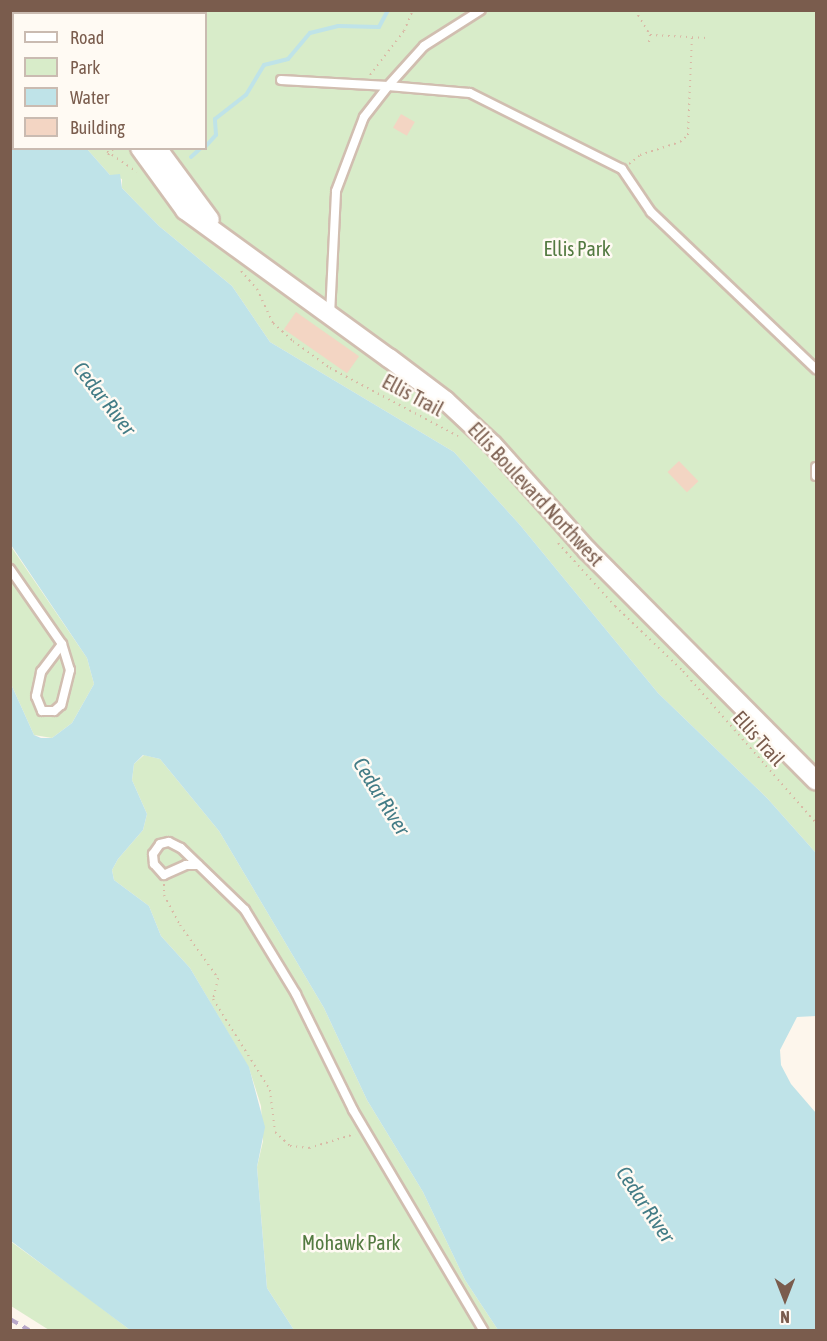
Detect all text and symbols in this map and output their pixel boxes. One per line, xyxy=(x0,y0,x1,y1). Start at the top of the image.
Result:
legend xyxy=(12,12,207,150)
text: Road xyxy=(70,27,104,48)
text: Park xyxy=(70,57,100,78)
text: Water xyxy=(70,87,109,108)
text: Building xyxy=(70,117,125,138)
park label: Ellis Park xyxy=(544,236,610,260)
water label: Cedar River xyxy=(68,356,142,440)
street label: Ellis Trail xyxy=(378,369,448,421)
street label: Ellis Boulevard Northwest xyxy=(463,417,609,571)
street label: Ellis Trail xyxy=(728,706,790,770)
water label: Cedar River xyxy=(348,752,416,840)
water label: Cedar River xyxy=(611,1161,681,1247)
park label: Mohawk Park xyxy=(302,1230,400,1254)
north arrow xyxy=(755,1269,815,1329)
text: N xyxy=(780,1308,790,1326)

